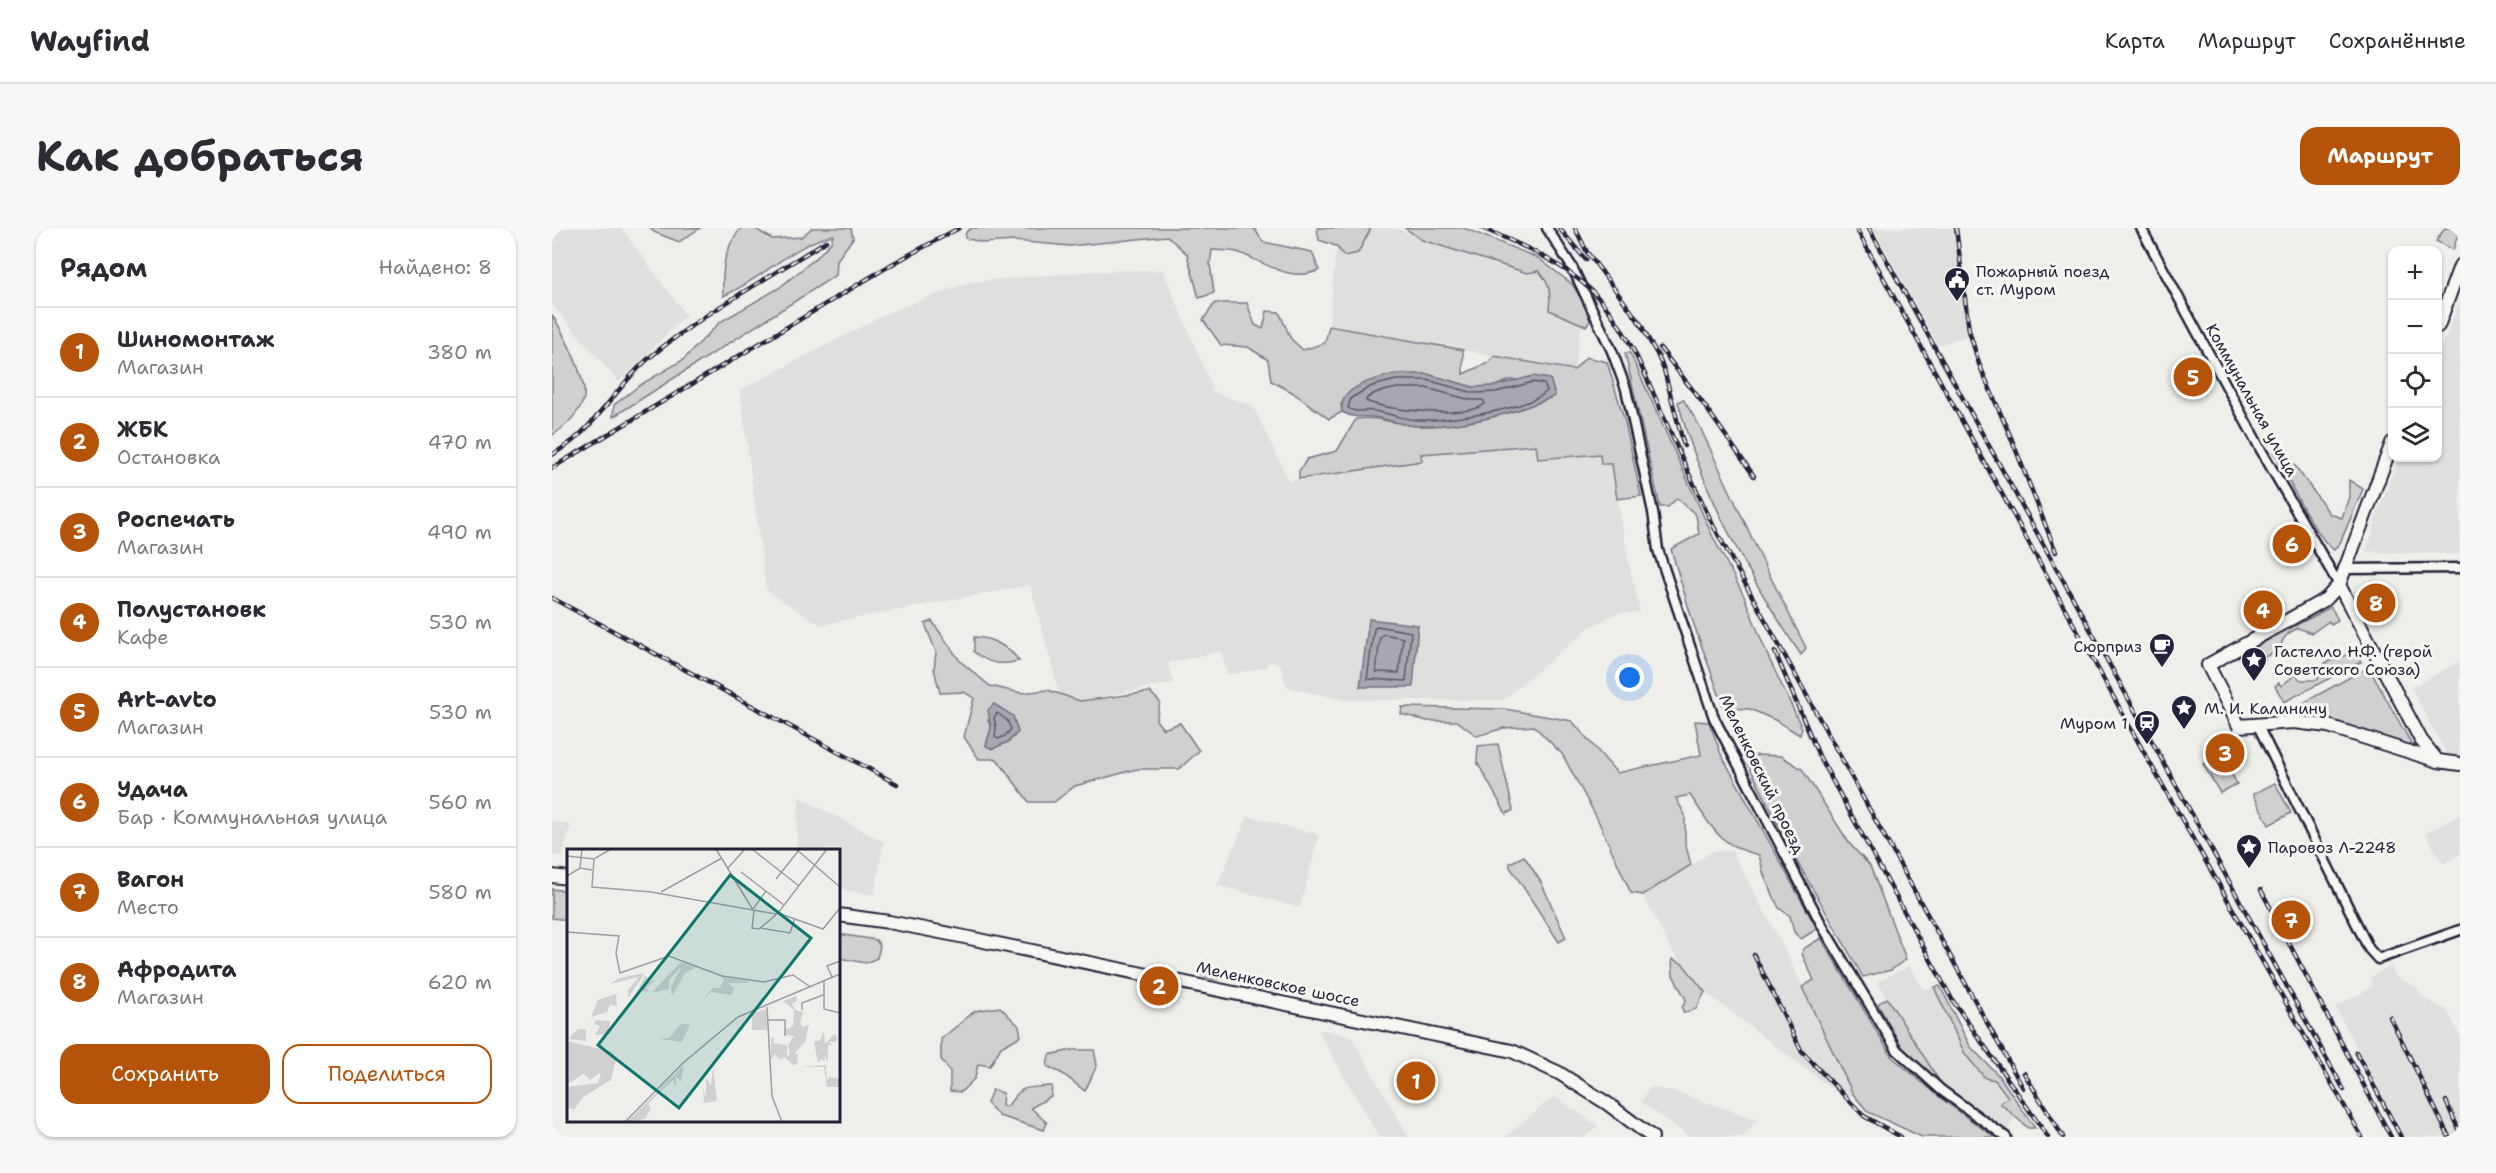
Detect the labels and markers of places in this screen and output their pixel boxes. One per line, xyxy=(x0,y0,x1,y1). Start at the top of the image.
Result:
place label: Пожарный поезд ст. Муром xyxy=(1976,261,2109,300)
public building icon: Пожарный поезд ст. Муром xyxy=(1942,265,1972,303)
pin: 5 xyxy=(2174,354,2212,400)
pin: 6 xyxy=(2272,522,2312,566)
pin: 8 xyxy=(2356,580,2396,626)
pin: 4 xyxy=(2244,588,2282,632)
cafe icon: Сюрприз xyxy=(2147,631,2177,669)
place label: Сюрприз xyxy=(2074,636,2142,657)
place label: Гастелло Н.Ф. (герой Советского Союза) xyxy=(2274,641,2432,680)
place icon: Гастелло Н.Ф. (герой Советского Союза) xyxy=(2239,645,2269,683)
place icon: М. И. Калинину xyxy=(2169,693,2199,731)
place label: М. И. Калинину xyxy=(2204,698,2327,719)
station icon: Муром 1 xyxy=(2132,708,2162,746)
place label: Муром 1 xyxy=(2060,713,2128,734)
pin: 3 xyxy=(2206,730,2244,776)
place icon: Паровоз Л-2248 xyxy=(2234,832,2264,870)
place label: Паровоз Л-2248 xyxy=(2268,837,2396,858)
pin: 7 xyxy=(2272,898,2310,942)
pin: 2 xyxy=(1140,964,1178,1008)
pin: 1 xyxy=(1396,1058,1436,1104)

